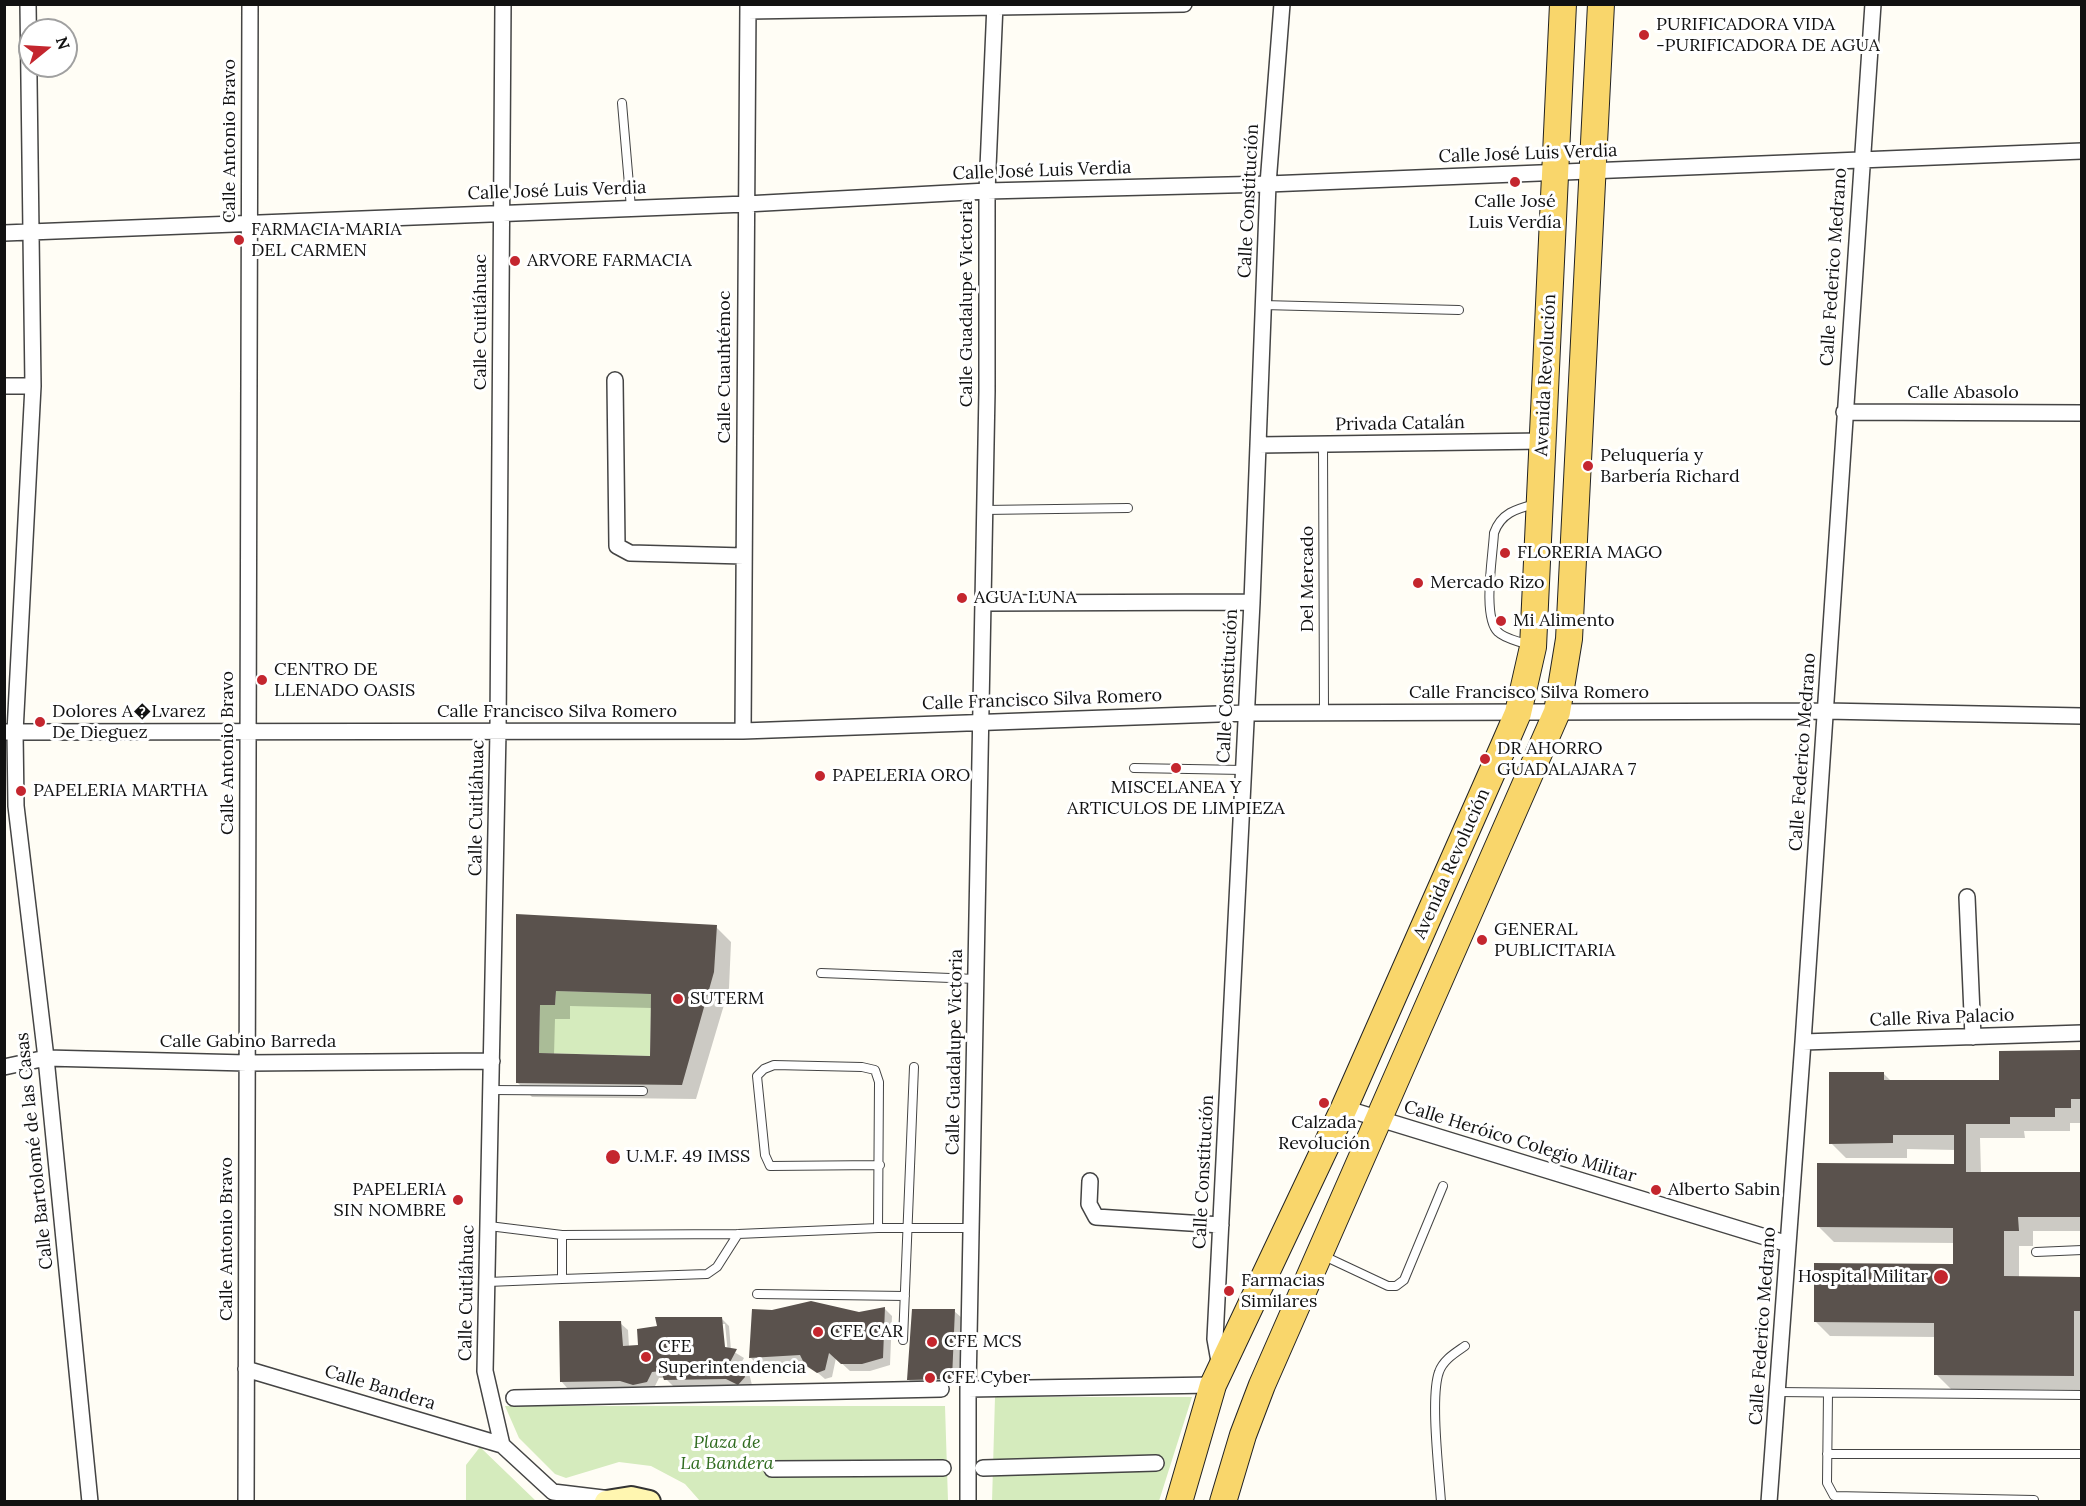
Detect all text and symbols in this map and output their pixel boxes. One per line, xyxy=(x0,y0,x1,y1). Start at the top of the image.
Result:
place label: PURIFICADORA VIDA -PURIFICADORA DE AGUA xyxy=(1656,14,1880,57)
north arrow xyxy=(18,18,78,78)
marker: PURIFICADORA VIDA -PURIFICADORA DE AGUA xyxy=(1637,28,1651,42)
text: N xyxy=(52,34,75,52)
street label: Calle Antonio Bravo xyxy=(219,59,241,223)
street label: Calle Constitución xyxy=(1234,123,1264,279)
street label: Calle José Luis Verdia xyxy=(1438,140,1618,168)
street label: Calle José Luis Verdia xyxy=(952,157,1132,185)
street label: Calle Federico Medrano xyxy=(1816,167,1852,367)
marker: Calle José Luis Verdía xyxy=(1508,175,1522,189)
street label: Calle José Luis Verdia xyxy=(467,177,647,205)
place label: Calle José Luis Verdía xyxy=(1469,191,1561,234)
street label: Calle Guadalupe Victoria xyxy=(956,201,978,407)
place label: FARMACIA MARIA DEL CARMEN xyxy=(251,219,401,262)
marker: FARMACIA MARIA DEL CARMEN xyxy=(232,233,246,247)
place label: ARVORE FARMACIA xyxy=(527,250,692,272)
street label: Calle Cuitláhuac xyxy=(470,254,492,390)
marker: ARVORE FARMACIA xyxy=(508,254,522,268)
street label: Calle Cuauhtémoc xyxy=(714,291,736,443)
street label: Avenida Revolución xyxy=(1531,293,1561,457)
street label: Calle Abasolo xyxy=(1907,382,2019,404)
street label: Privada Catalán xyxy=(1335,412,1465,436)
place label: Peluquería y Barbería Richard xyxy=(1600,445,1740,488)
marker: Peluquería y Barbería Richard xyxy=(1581,459,1595,473)
street label: Del Mercado xyxy=(1297,526,1319,632)
place label: FLORERIA MAGO xyxy=(1517,542,1662,564)
marker: FLORERIA MAGO xyxy=(1498,546,1512,560)
place label: Mercado Rizo xyxy=(1430,572,1545,594)
marker: Mercado Rizo xyxy=(1411,576,1425,590)
place label: AGUA LUNA xyxy=(974,587,1077,609)
marker: AGUA LUNA xyxy=(955,591,969,605)
street label: Calle Constitución xyxy=(1213,608,1243,764)
place label: Mi Alimento xyxy=(1513,610,1615,632)
marker: Mi Alimento xyxy=(1494,614,1508,628)
street label: Calle Federico Medrano xyxy=(1785,652,1821,852)
place label: CENTRO DE LLENADO OASIS xyxy=(274,659,415,702)
street label: Calle Antonio Bravo xyxy=(217,671,239,835)
marker: CENTRO DE LLENADO OASIS xyxy=(255,673,269,687)
street label: Calle Francisco Silva Romero xyxy=(1409,682,1649,704)
street label: Calle Francisco Silva Romero xyxy=(922,685,1162,715)
place label: Dolores A�Lvarez De Dieguez xyxy=(52,701,206,744)
street label: Calle Francisco Silva Romero xyxy=(437,701,677,723)
marker: Dolores A�Lvarez De Dieguez xyxy=(33,715,47,729)
place label: DR AHORRO GUADALAJARA 7 xyxy=(1497,738,1636,780)
street label: Calle Cuitláhuac xyxy=(465,740,489,876)
marker: DR AHORRO GUADALAJARA 7 xyxy=(1478,752,1492,766)
marker: MISCELANEA Y ARTICULOS DE LIMPIEZA xyxy=(1169,761,1183,775)
place label: PAPELERIA ORO xyxy=(832,765,970,787)
marker: PAPELERIA ORO xyxy=(813,769,827,783)
place label: MISCELANEA Y ARTICULOS DE LIMPIEZA xyxy=(1067,777,1285,820)
place label: PAPELERIA MARTHA xyxy=(33,780,207,802)
marker: PAPELERIA MARTHA xyxy=(14,784,28,798)
street label: Avenida Revolución xyxy=(1409,785,1495,943)
place label: GENERAL PUBLICITARIA xyxy=(1494,919,1615,962)
marker: GENERAL PUBLICITARIA xyxy=(1475,933,1489,947)
street label: Calle Guadalupe Victoria xyxy=(942,949,968,1155)
place label: SUTERM xyxy=(690,988,764,1010)
marker: SUTERM xyxy=(671,992,685,1006)
street label: Calle Riva Palacio xyxy=(1869,1005,2015,1031)
street label: Calle Bartolomé de las Casas xyxy=(12,1031,58,1271)
street label: Calle Gabino Barreda xyxy=(160,1031,336,1053)
street label: Calle Constitución xyxy=(1189,1094,1219,1250)
marker: Calzada Revolución xyxy=(1317,1096,1331,1110)
street label: Calle Heróico Colegio Militar xyxy=(1401,1096,1639,1188)
place label: Calzada Revolución xyxy=(1278,1112,1370,1154)
place label: U.M.F. 49 IMSS xyxy=(626,1146,750,1168)
marker: U.M.F. 49 IMSS xyxy=(604,1148,622,1166)
street label: Calle Antonio Bravo xyxy=(216,1157,238,1321)
place label: PAPELERIA SIN NOMBRE xyxy=(333,1179,446,1222)
place label: Alberto Sabin xyxy=(1668,1179,1780,1201)
marker: Alberto Sabin xyxy=(1649,1183,1663,1197)
marker: PAPELERIA SIN NOMBRE xyxy=(451,1193,465,1207)
street label: Calle Cuitláhuac xyxy=(455,1225,479,1361)
street label: Calle Federico Medrano xyxy=(1745,1226,1781,1426)
place label: Hospital Militar xyxy=(1798,1266,1928,1288)
marker: Hospital Militar xyxy=(1932,1268,1950,1286)
place label: Farmacias Similares xyxy=(1241,1270,1325,1312)
marker: Farmacias Similares xyxy=(1222,1284,1236,1298)
place label: CFE CAR xyxy=(830,1321,903,1343)
marker: CFE CAR xyxy=(811,1325,825,1339)
place label: CFE MCS xyxy=(944,1331,1022,1353)
marker: CFE MCS xyxy=(925,1335,939,1349)
place label: CFE Superintendencia xyxy=(658,1336,806,1378)
marker: CFE Superintendencia xyxy=(639,1350,653,1364)
street label: Calle Bandera xyxy=(322,1361,438,1415)
place label: CFE Cyber xyxy=(942,1367,1030,1389)
marker: CFE Cyber xyxy=(923,1371,937,1385)
park label: Plaza de La Bandera xyxy=(680,1432,774,1474)

